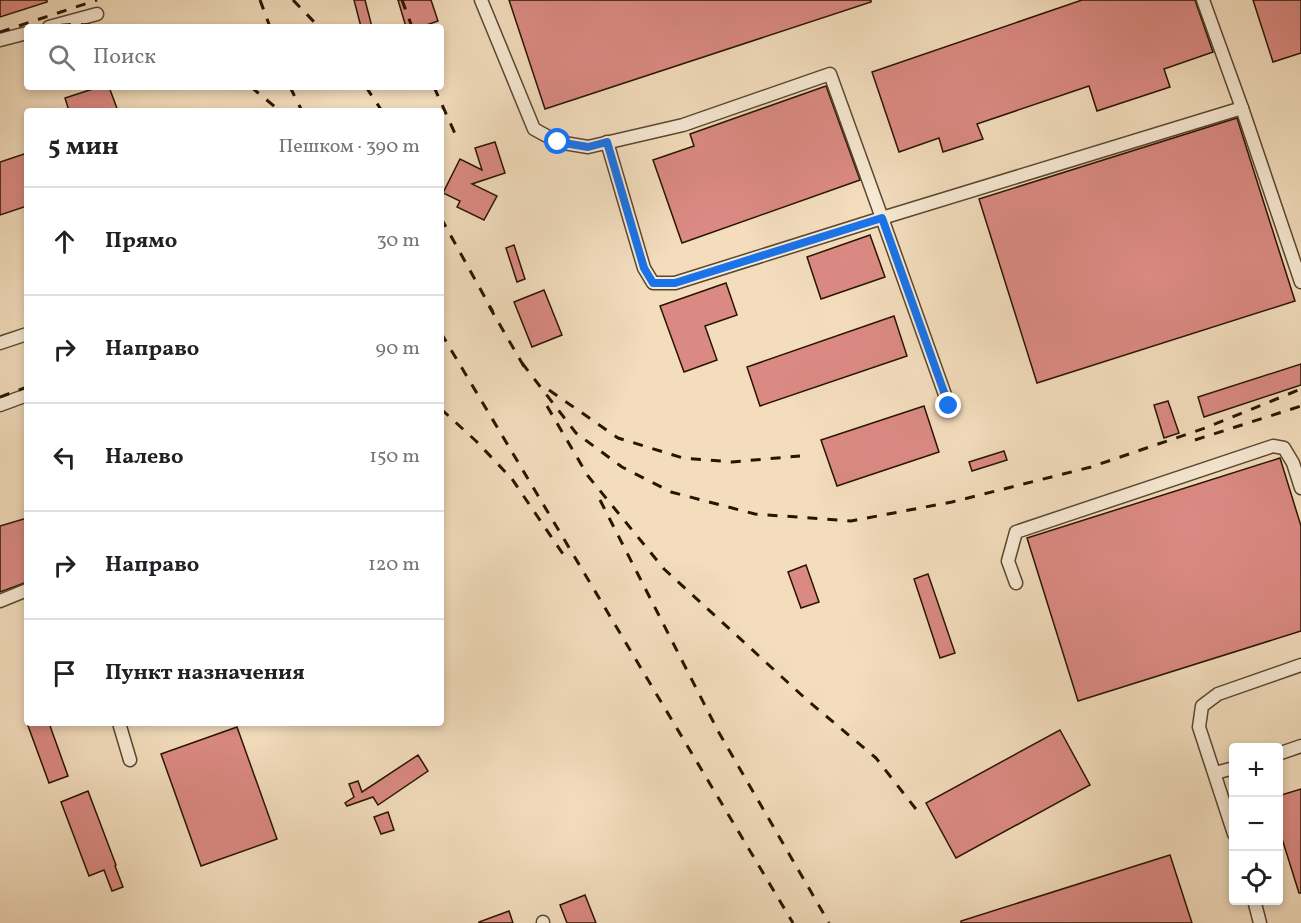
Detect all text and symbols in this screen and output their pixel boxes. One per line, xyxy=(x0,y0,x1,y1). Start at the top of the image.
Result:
search box xyxy=(24,24,444,90)
icon: search xyxy=(45,41,78,74)
text: Поиск xyxy=(93,42,156,73)
route start xyxy=(544,128,570,154)
text: 5 мин xyxy=(48,129,119,165)
text: Пешком · 390 m xyxy=(278,133,420,161)
icon: ahead xyxy=(48,225,81,258)
text: Прямо xyxy=(105,226,177,257)
text: 30 m xyxy=(376,227,420,255)
icon: right xyxy=(48,333,81,366)
text: Направо xyxy=(105,334,199,365)
text: 90 m xyxy=(376,335,420,363)
route end xyxy=(935,392,961,418)
icon: left xyxy=(48,441,81,474)
text: Налево xyxy=(105,442,184,473)
text: 150 m xyxy=(369,443,420,471)
icon: right xyxy=(48,549,81,582)
text: Направо xyxy=(105,550,199,581)
text: 120 m xyxy=(368,551,420,579)
icon: arrive xyxy=(48,657,81,690)
text: Пункт назначения xyxy=(105,658,305,689)
map controls xyxy=(1229,743,1283,905)
button: + xyxy=(1229,743,1283,797)
button: − xyxy=(1229,797,1283,851)
button: locate xyxy=(1229,851,1283,905)

